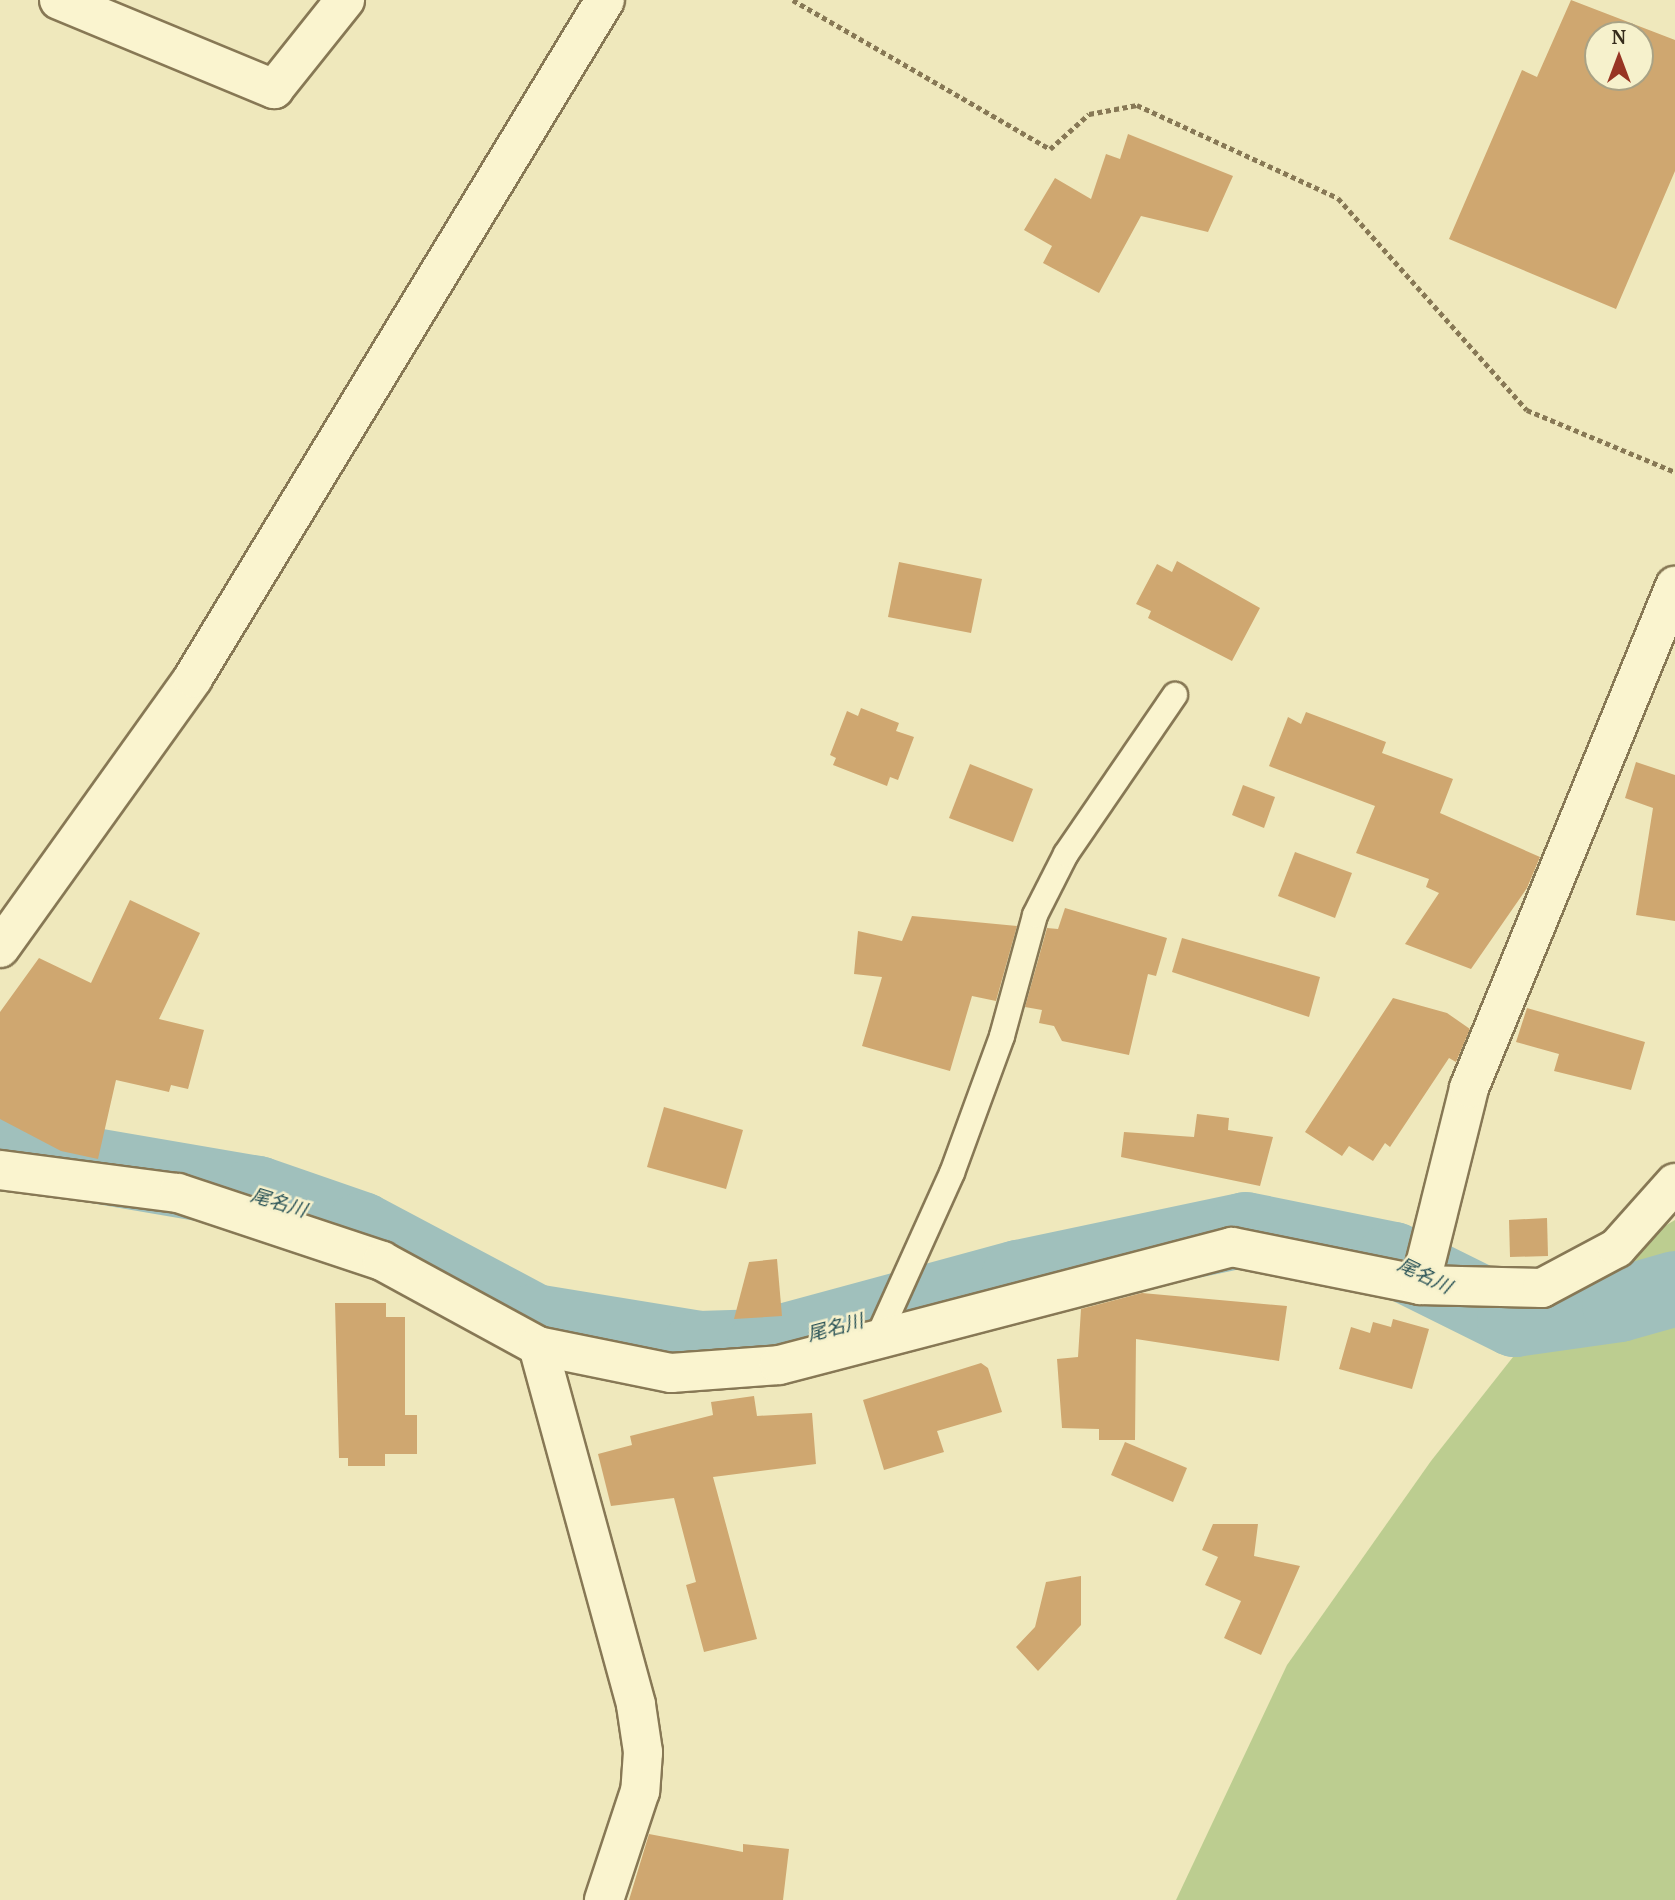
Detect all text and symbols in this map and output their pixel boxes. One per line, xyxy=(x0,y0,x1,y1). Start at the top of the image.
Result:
north arrow xyxy=(1584,21,1654,91)
text: N xyxy=(1612,24,1626,49)
water label: 尾名川 xyxy=(248,1183,310,1221)
water label: 尾名川 xyxy=(1394,1252,1456,1298)
water label: 尾名川 xyxy=(805,1309,865,1345)

